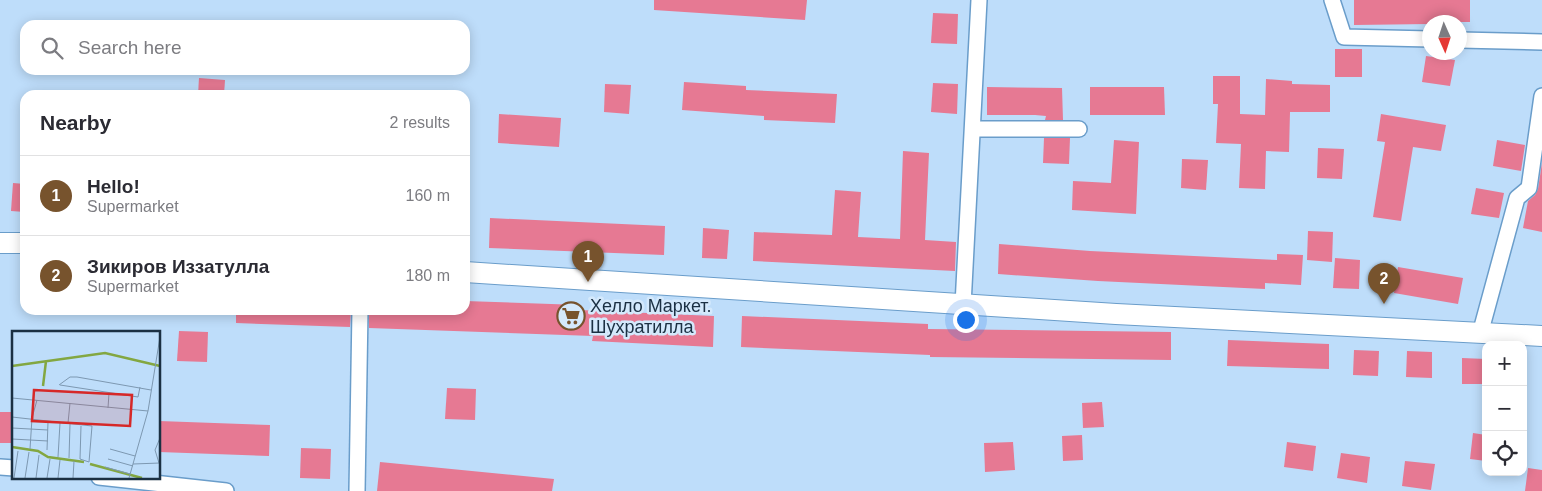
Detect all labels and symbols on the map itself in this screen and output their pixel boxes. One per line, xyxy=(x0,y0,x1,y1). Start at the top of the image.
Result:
north arrow xyxy=(1422,15,1467,60)
pin: 1 xyxy=(572,241,604,282)
pin: 2 xyxy=(1368,263,1400,304)
place label: Хелло Маркет. Шухратилла xyxy=(590,296,712,337)
supermarket icon: Хелло Маркет. Шухратилла xyxy=(556,301,586,331)
your location xyxy=(953,307,979,333)
inset map xyxy=(12,331,160,478)

